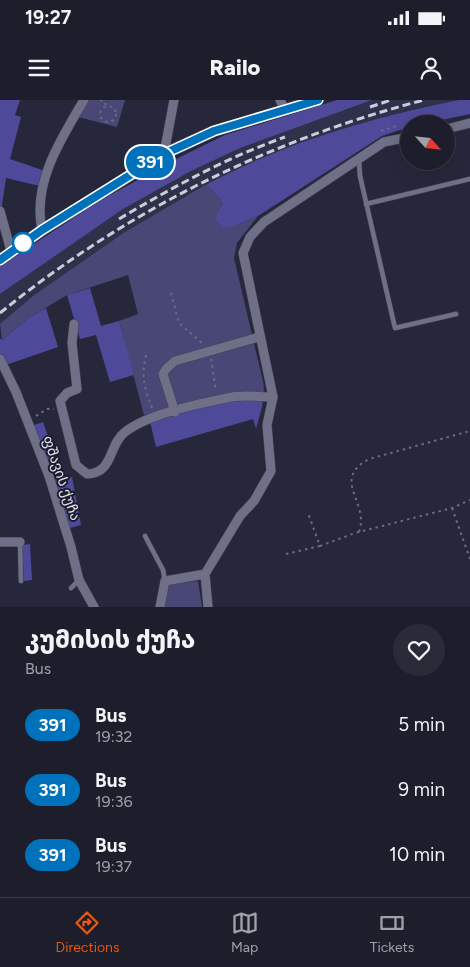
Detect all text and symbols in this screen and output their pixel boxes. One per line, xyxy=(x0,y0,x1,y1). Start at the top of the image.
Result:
text: 19:27 xyxy=(25,6,71,29)
icon: menu xyxy=(25,54,53,82)
text: Railo xyxy=(210,54,260,81)
icon: person xyxy=(417,54,445,82)
north arrow xyxy=(400,115,455,170)
map controls xyxy=(400,115,455,170)
line badge: 391 xyxy=(121,146,179,178)
text: 391 xyxy=(136,151,164,173)
unlabelled marker xyxy=(12,232,34,254)
street label: ფშავის ქუჩა xyxy=(39,434,84,523)
button: heart xyxy=(393,624,445,676)
text: კუმისის ქუჩა xyxy=(25,625,195,654)
text: Bus xyxy=(25,659,51,678)
text: Bus xyxy=(95,704,126,727)
text: 5 min xyxy=(398,713,445,736)
text: 391 xyxy=(38,714,67,736)
text: 19:32 xyxy=(95,727,132,746)
text: Bus xyxy=(95,769,126,792)
text: 9 min xyxy=(398,778,445,801)
text: 391 xyxy=(38,779,67,801)
text: 19:36 xyxy=(95,792,132,811)
text: Bus xyxy=(95,834,126,857)
text: 10 min xyxy=(389,843,445,866)
text: 391 xyxy=(38,844,67,866)
text: 19:37 xyxy=(95,857,132,876)
tab: Directions xyxy=(56,909,119,956)
tab: Map xyxy=(231,909,259,956)
tab: Tickets xyxy=(370,909,414,956)

